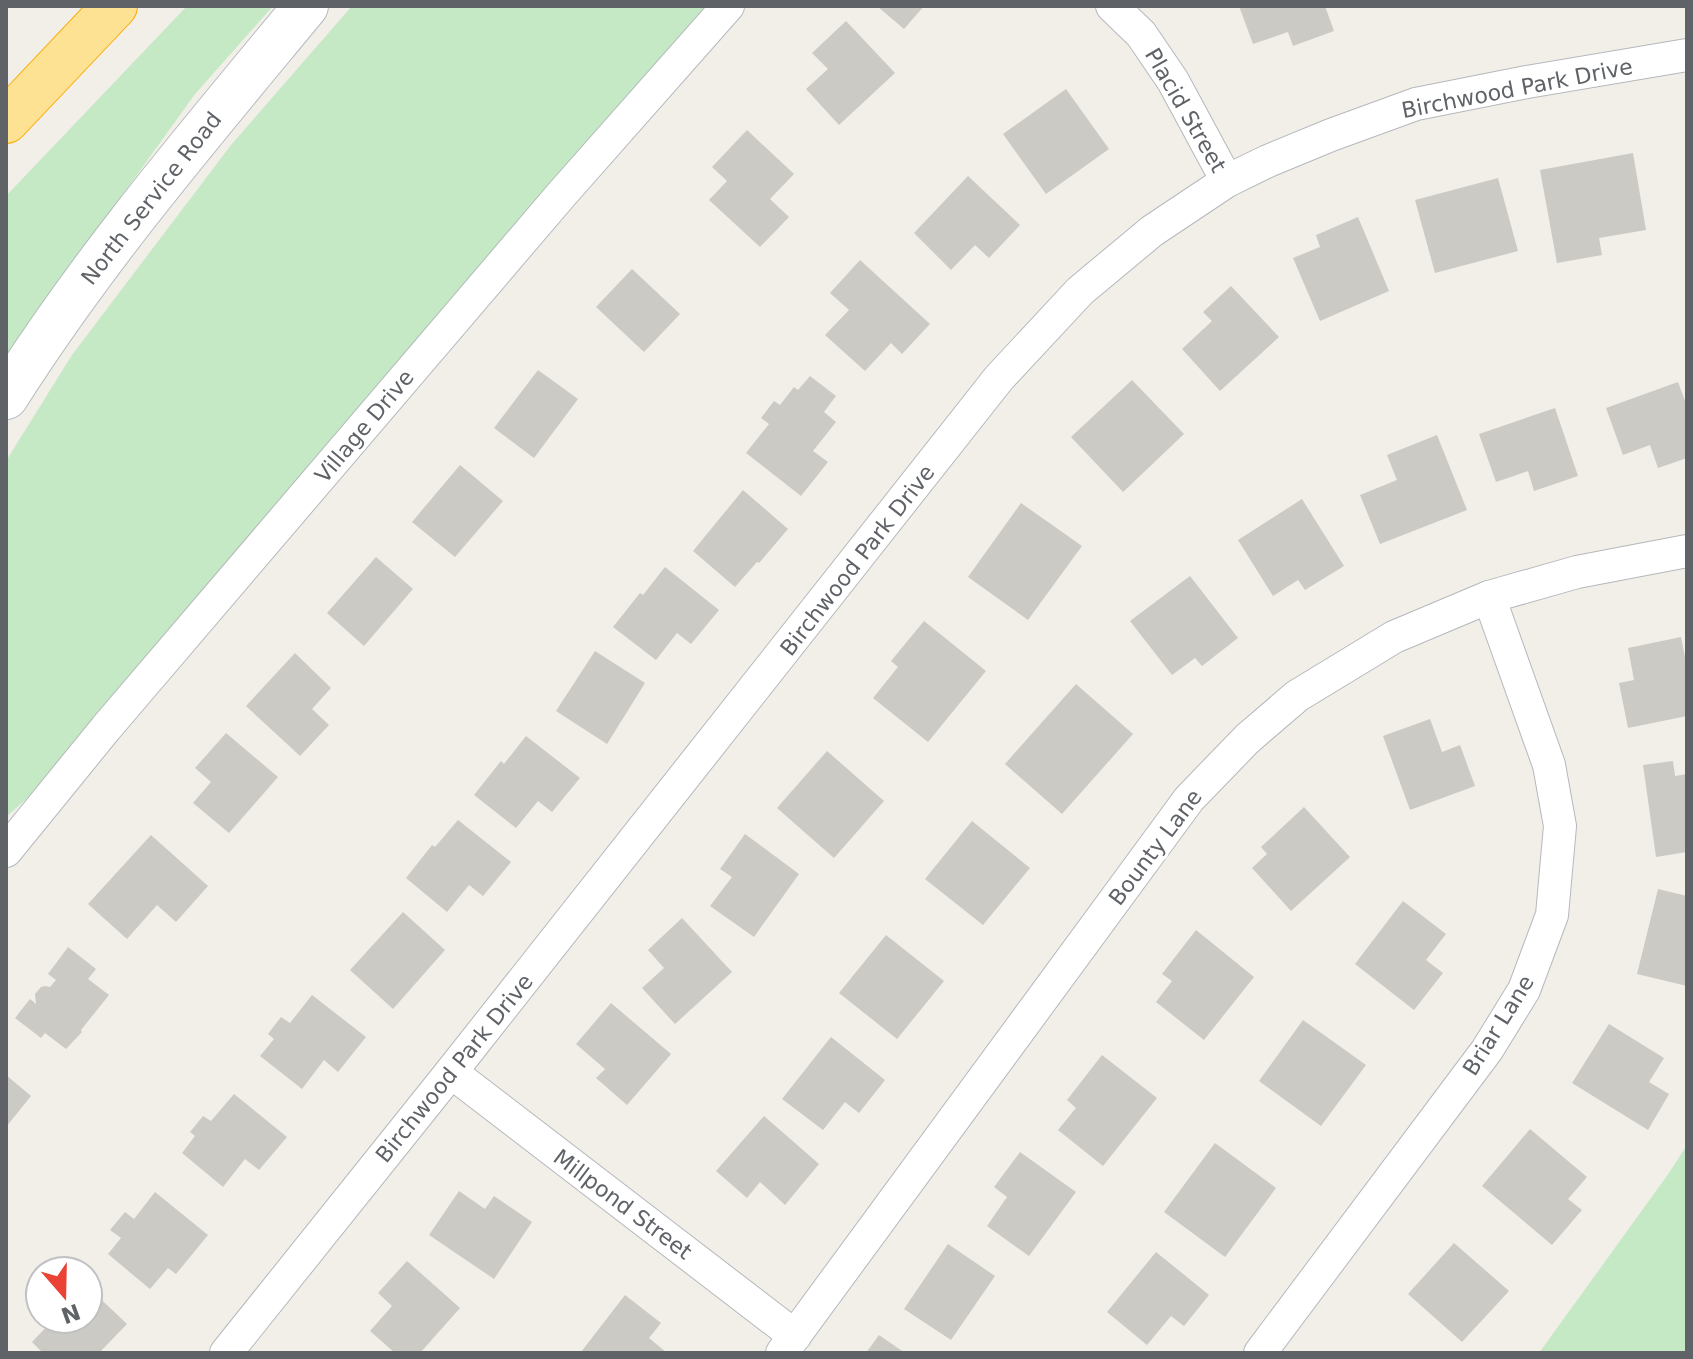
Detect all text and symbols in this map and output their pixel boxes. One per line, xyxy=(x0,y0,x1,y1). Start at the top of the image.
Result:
street label: Placid Street xyxy=(1140,44,1231,177)
street label: Birchwood Park Drive xyxy=(1399,54,1635,123)
street label: North Service Road xyxy=(76,107,227,290)
street label: Village Drive xyxy=(310,365,419,488)
street label: Birchwood Park Drive xyxy=(775,460,940,661)
street label: Bounty Lane xyxy=(1104,785,1207,910)
street label: Birchwood Park Drive xyxy=(371,969,538,1167)
street label: Briar Lane xyxy=(1458,971,1539,1080)
street label: Millpond Street xyxy=(549,1144,697,1265)
north arrow xyxy=(24,1255,104,1335)
text: N xyxy=(58,1298,84,1328)

